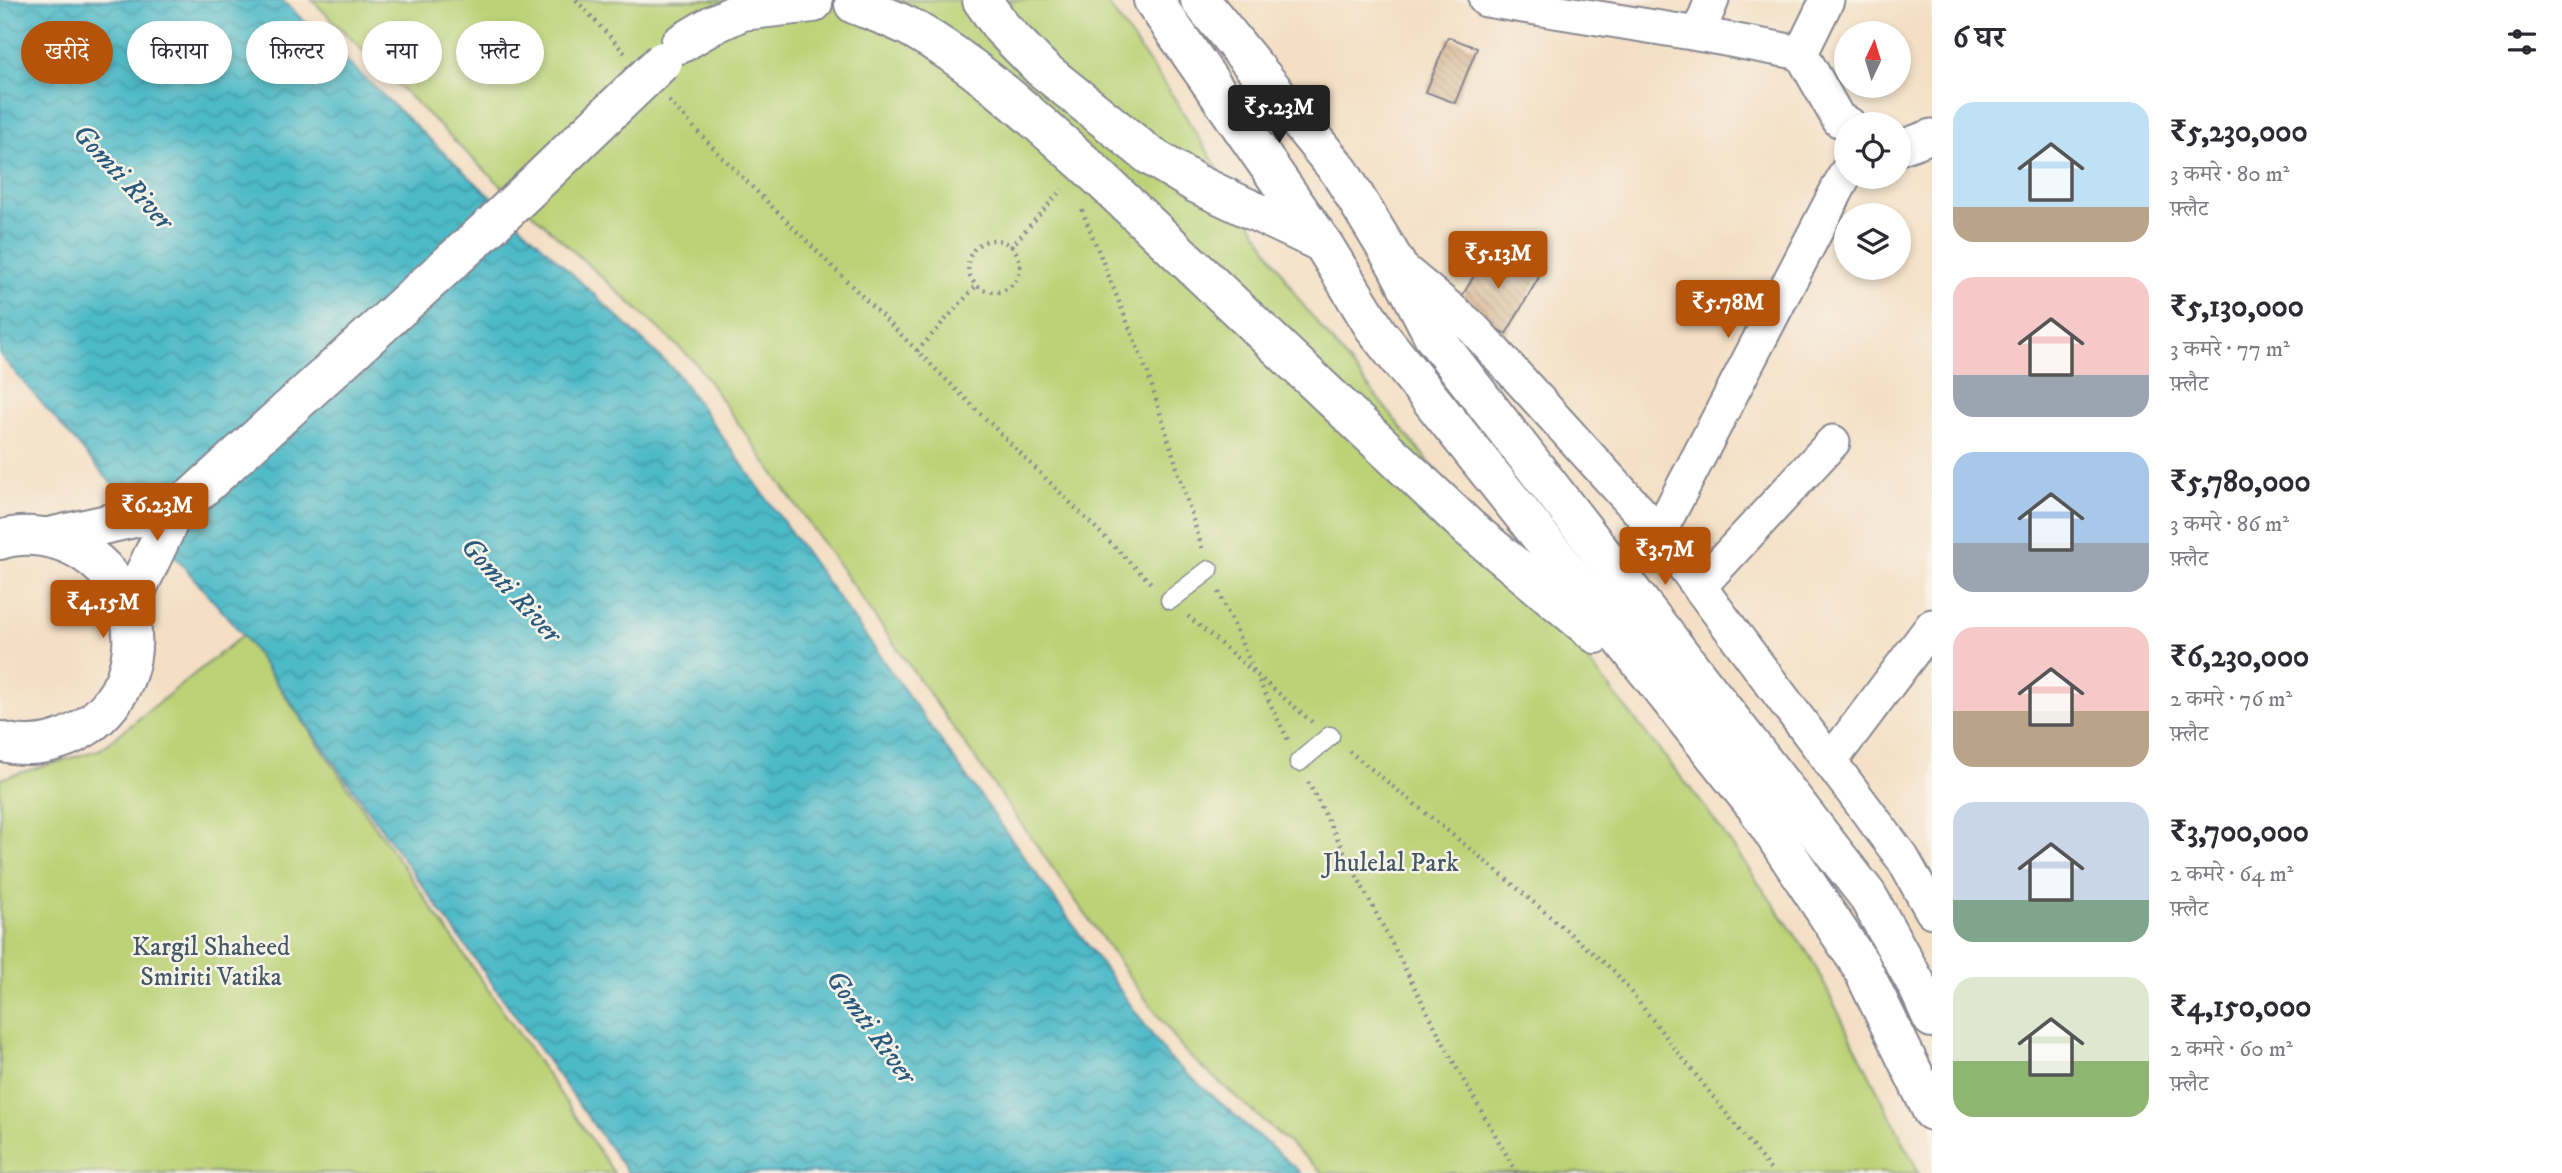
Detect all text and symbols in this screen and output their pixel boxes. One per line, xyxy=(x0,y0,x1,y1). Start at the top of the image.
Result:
text: 6 घर xyxy=(1953,20,2005,57)
chip: खरीदें xyxy=(21,21,113,84)
chip: किराया xyxy=(127,21,232,84)
chip: फ़िल्टर xyxy=(246,21,348,84)
chip: नया xyxy=(362,21,442,84)
chip: फ़्लैट xyxy=(456,21,544,84)
north arrow xyxy=(1834,21,1911,98)
map controls xyxy=(1834,21,1911,280)
icon: filters xyxy=(2503,23,2541,61)
pin: ₹5.23M xyxy=(1222,86,1336,145)
text: ₹5.23M xyxy=(1244,93,1314,122)
button: locate xyxy=(1834,112,1911,189)
text: ₹5,230,000 xyxy=(2170,114,2308,151)
water label: Gomti River xyxy=(65,117,182,239)
icon: home xyxy=(2009,130,2093,214)
text: 3 कमरे · 80 m² xyxy=(2170,160,2290,189)
text: फ़्लैट xyxy=(2170,195,2208,224)
button: layers xyxy=(1834,203,1911,280)
pin: ₹5.13M xyxy=(1441,232,1555,291)
text: ₹5.13M xyxy=(1464,239,1532,268)
pin: ₹5.78M xyxy=(1671,280,1785,340)
text: ₹5.78M xyxy=(1692,288,1764,317)
text: ₹5,130,000 xyxy=(2170,289,2304,326)
icon: home xyxy=(2009,305,2093,389)
text: 3 कमरे · 77 m² xyxy=(2170,335,2290,364)
text: फ़्लैट xyxy=(2170,370,2208,399)
text: ₹5,780,000 xyxy=(2170,464,2311,501)
icon: home xyxy=(2009,480,2093,564)
pin: ₹6.23M xyxy=(100,484,214,543)
text: ₹6.23M xyxy=(121,491,193,520)
text: 3 कमरे · 86 m² xyxy=(2170,510,2289,539)
pin: ₹3.7M xyxy=(1616,528,1714,587)
water label: Gomti River xyxy=(453,530,570,652)
text: ₹3.7M xyxy=(1636,535,1694,564)
text: फ़्लैट xyxy=(2170,545,2208,574)
pin: ₹4.15M xyxy=(46,580,160,640)
text: ₹4.15M xyxy=(67,588,140,617)
text: ₹6,230,000 xyxy=(2170,639,2309,676)
icon: home xyxy=(2009,655,2093,739)
text: 2 कमरे · 76 m² xyxy=(2170,685,2292,714)
text: फ़्लैट xyxy=(2170,720,2208,749)
text: ₹3,700,000 xyxy=(2170,814,2309,851)
icon: home xyxy=(2009,830,2093,914)
park label: Jhulelal Park xyxy=(1321,847,1459,880)
text: 2 कमरे · 64 m² xyxy=(2170,860,2294,889)
text: फ़्लैट xyxy=(2170,895,2208,924)
park label: Kargil Shaheed Smiriti Vatika xyxy=(132,931,290,994)
water label: Gomti River xyxy=(818,963,925,1092)
text: ₹4,150,000 xyxy=(2170,989,2311,1026)
icon: home xyxy=(2009,1005,2093,1089)
text: 2 कमरे · 60 m² xyxy=(2170,1035,2293,1064)
text: फ़्लैट xyxy=(2170,1070,2208,1099)

